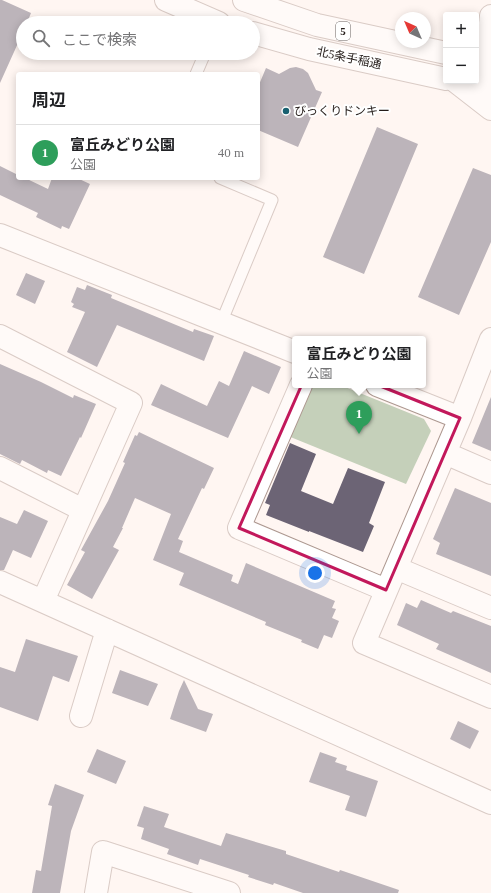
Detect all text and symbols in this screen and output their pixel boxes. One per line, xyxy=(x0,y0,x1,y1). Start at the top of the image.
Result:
north arrow xyxy=(395,12,431,48)
map controls xyxy=(443,12,479,84)
button: + xyxy=(443,12,479,48)
search box xyxy=(16,16,260,60)
road number: 5 xyxy=(336,22,350,40)
icon: search xyxy=(30,27,52,49)
text: ここで検索 xyxy=(62,32,137,48)
street label: 北5条手稲通 xyxy=(315,44,383,72)
button: − xyxy=(443,48,479,84)
text: 周辺 xyxy=(32,91,66,110)
place label: びっくりドンキー xyxy=(294,104,390,118)
marker: びっくりドンキー xyxy=(281,106,291,116)
text: 富丘みどり公園 xyxy=(70,137,175,153)
text: 1 xyxy=(42,145,48,160)
text: 40 m xyxy=(218,145,244,160)
text: 公園 xyxy=(70,157,96,172)
popup xyxy=(292,336,426,388)
text: 富丘みどり公園 xyxy=(306,346,412,362)
text: 公園 xyxy=(306,366,333,381)
pin: 1 xyxy=(346,401,372,434)
your location xyxy=(305,563,325,583)

